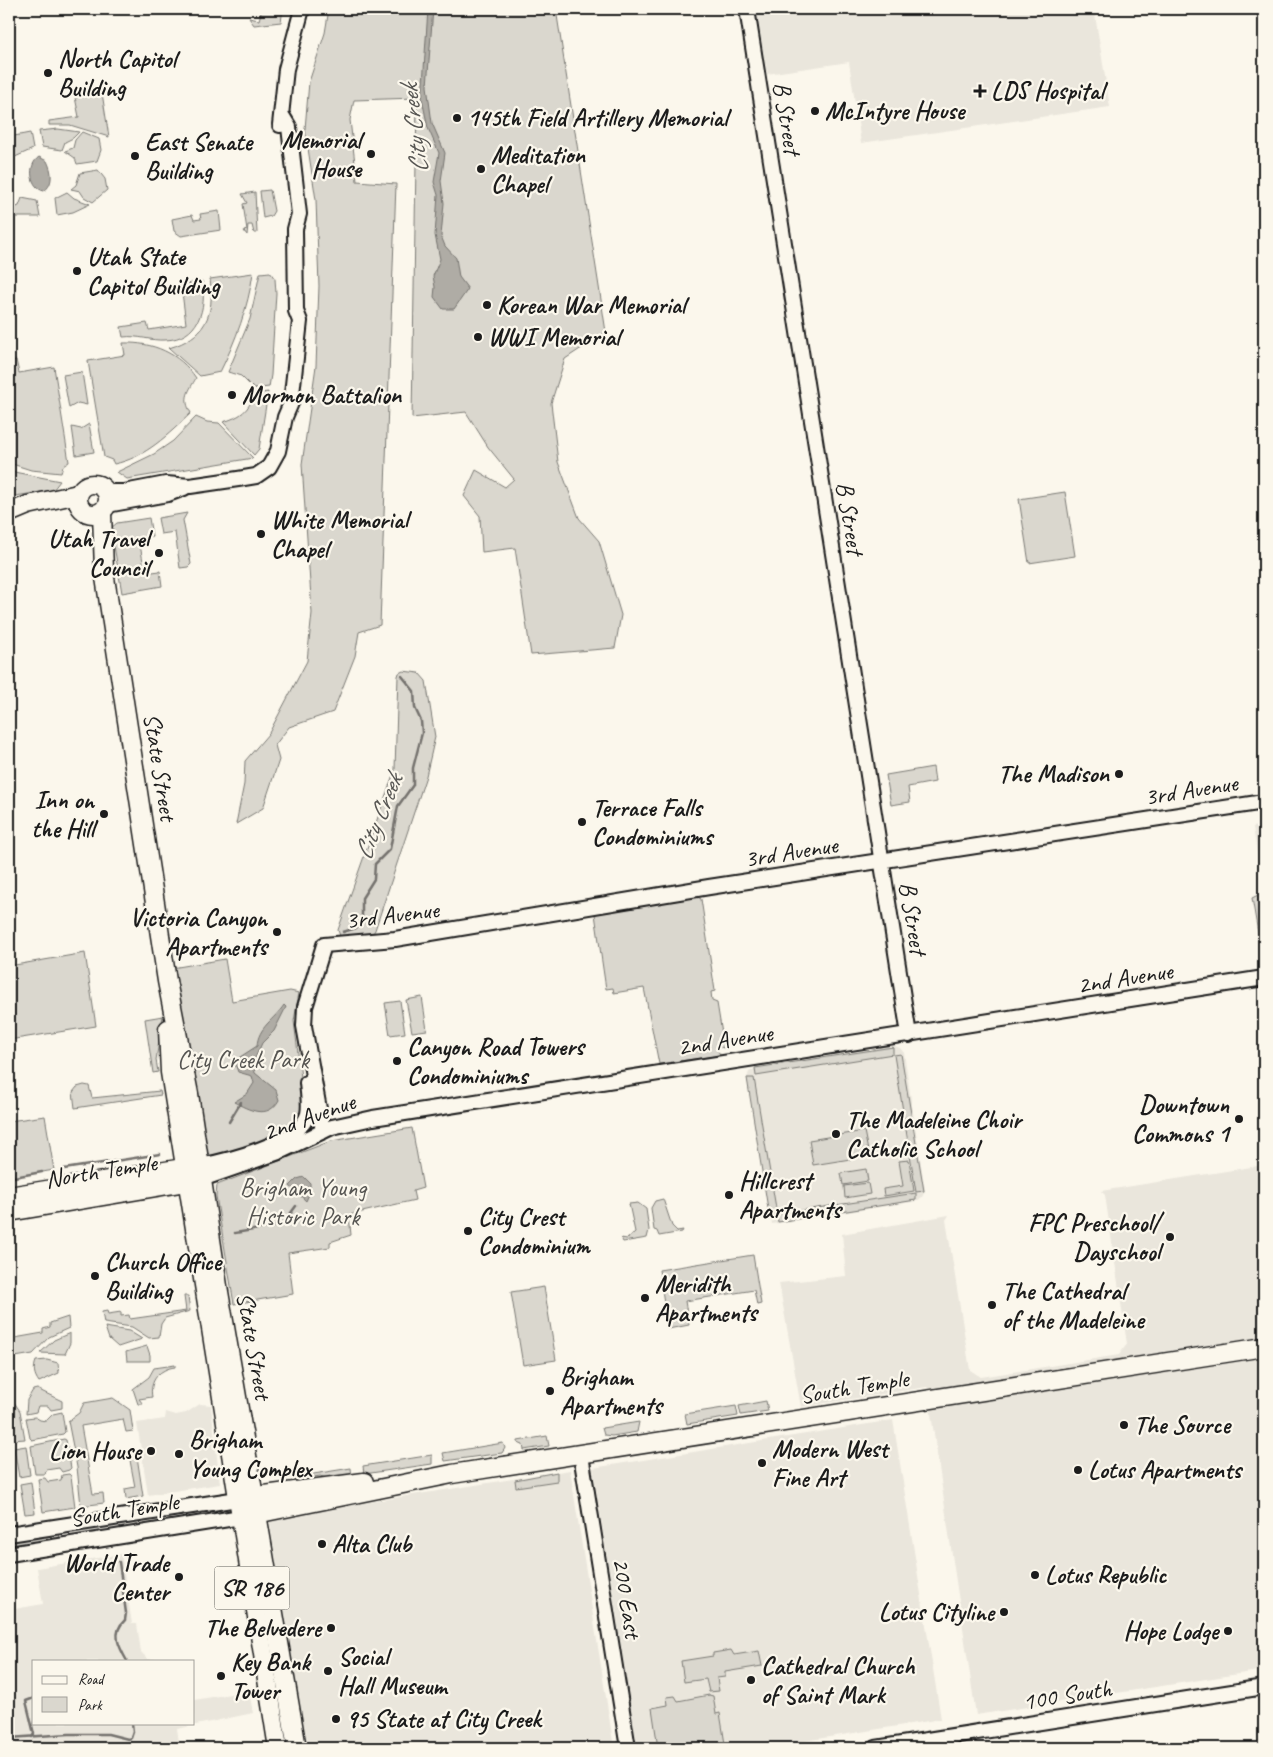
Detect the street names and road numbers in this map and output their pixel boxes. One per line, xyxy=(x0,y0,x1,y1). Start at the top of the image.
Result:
street label: B Street xyxy=(765,79,809,160)
street label: B Street xyxy=(828,479,872,560)
street label: State Street xyxy=(136,711,185,826)
street label: 3rd Avenue xyxy=(1142,767,1242,813)
street label: 3rd Avenue xyxy=(742,829,842,875)
street label: B Street xyxy=(891,879,935,960)
street label: 3rd Avenue xyxy=(344,893,442,937)
street label: 2nd Avenue xyxy=(1075,954,1177,1001)
street label: 2nd Avenue xyxy=(675,1016,777,1063)
street label: 2nd Avenue xyxy=(258,1085,361,1148)
street label: North Temple xyxy=(43,1146,161,1196)
street label: State Street xyxy=(229,1290,280,1405)
street label: South Temple xyxy=(797,1362,913,1411)
street label: South Temple xyxy=(67,1485,183,1534)
street label: 200 East xyxy=(605,1556,650,1643)
road number: SR 186 xyxy=(214,1566,290,1610)
street label: 100 South xyxy=(1020,1672,1115,1718)

